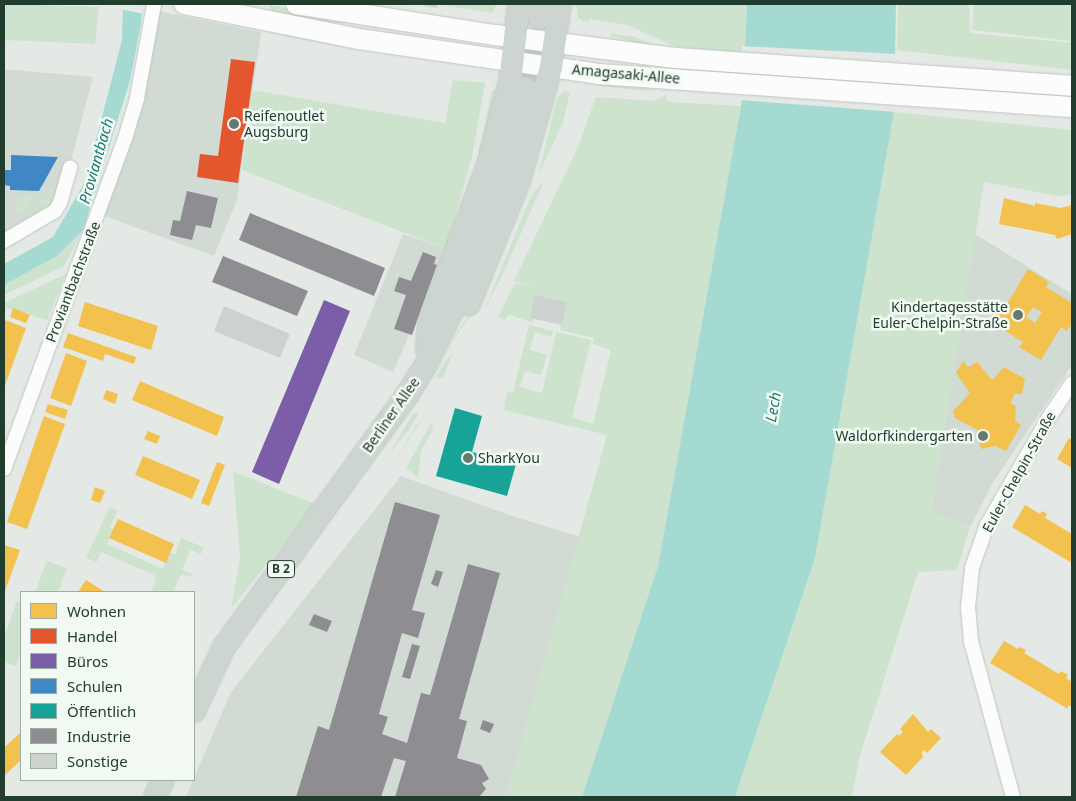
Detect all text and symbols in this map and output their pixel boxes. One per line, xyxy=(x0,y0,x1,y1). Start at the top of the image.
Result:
street label: Amagasaki-Allee xyxy=(571,61,681,87)
place label: Reifenoutlet Augsburg xyxy=(244,108,324,140)
water label: Proviantbach xyxy=(75,116,117,206)
marker: Reifenoutlet Augsburg xyxy=(228,118,240,130)
street label: Proviantbachstraße xyxy=(42,219,104,345)
place label: Kindertagesstätte Euler-Chelpin-Straße xyxy=(873,299,1008,332)
marker: Kindertagesstätte Euler-Chelpin-Straße xyxy=(1012,309,1024,321)
street label: Berliner Allee xyxy=(359,374,423,456)
water label: Lech xyxy=(762,391,784,423)
street label: Euler-Chelpin-Straße xyxy=(979,409,1059,535)
place label: Waldorfkindergarten xyxy=(835,428,973,444)
marker: Waldorfkindergarten xyxy=(977,430,989,442)
place label: SharkYou xyxy=(478,450,540,466)
marker: SharkYou xyxy=(462,452,474,464)
road number: B 2 xyxy=(266,560,296,578)
legend xyxy=(20,591,195,781)
text: Wohnen xyxy=(67,601,126,621)
text: Handel xyxy=(67,626,117,646)
text: Büros xyxy=(67,651,108,671)
text: Schulen xyxy=(67,676,123,696)
text: Öffentlich xyxy=(67,701,136,721)
text: Industrie xyxy=(67,726,131,746)
text: Sonstige xyxy=(67,751,128,771)

